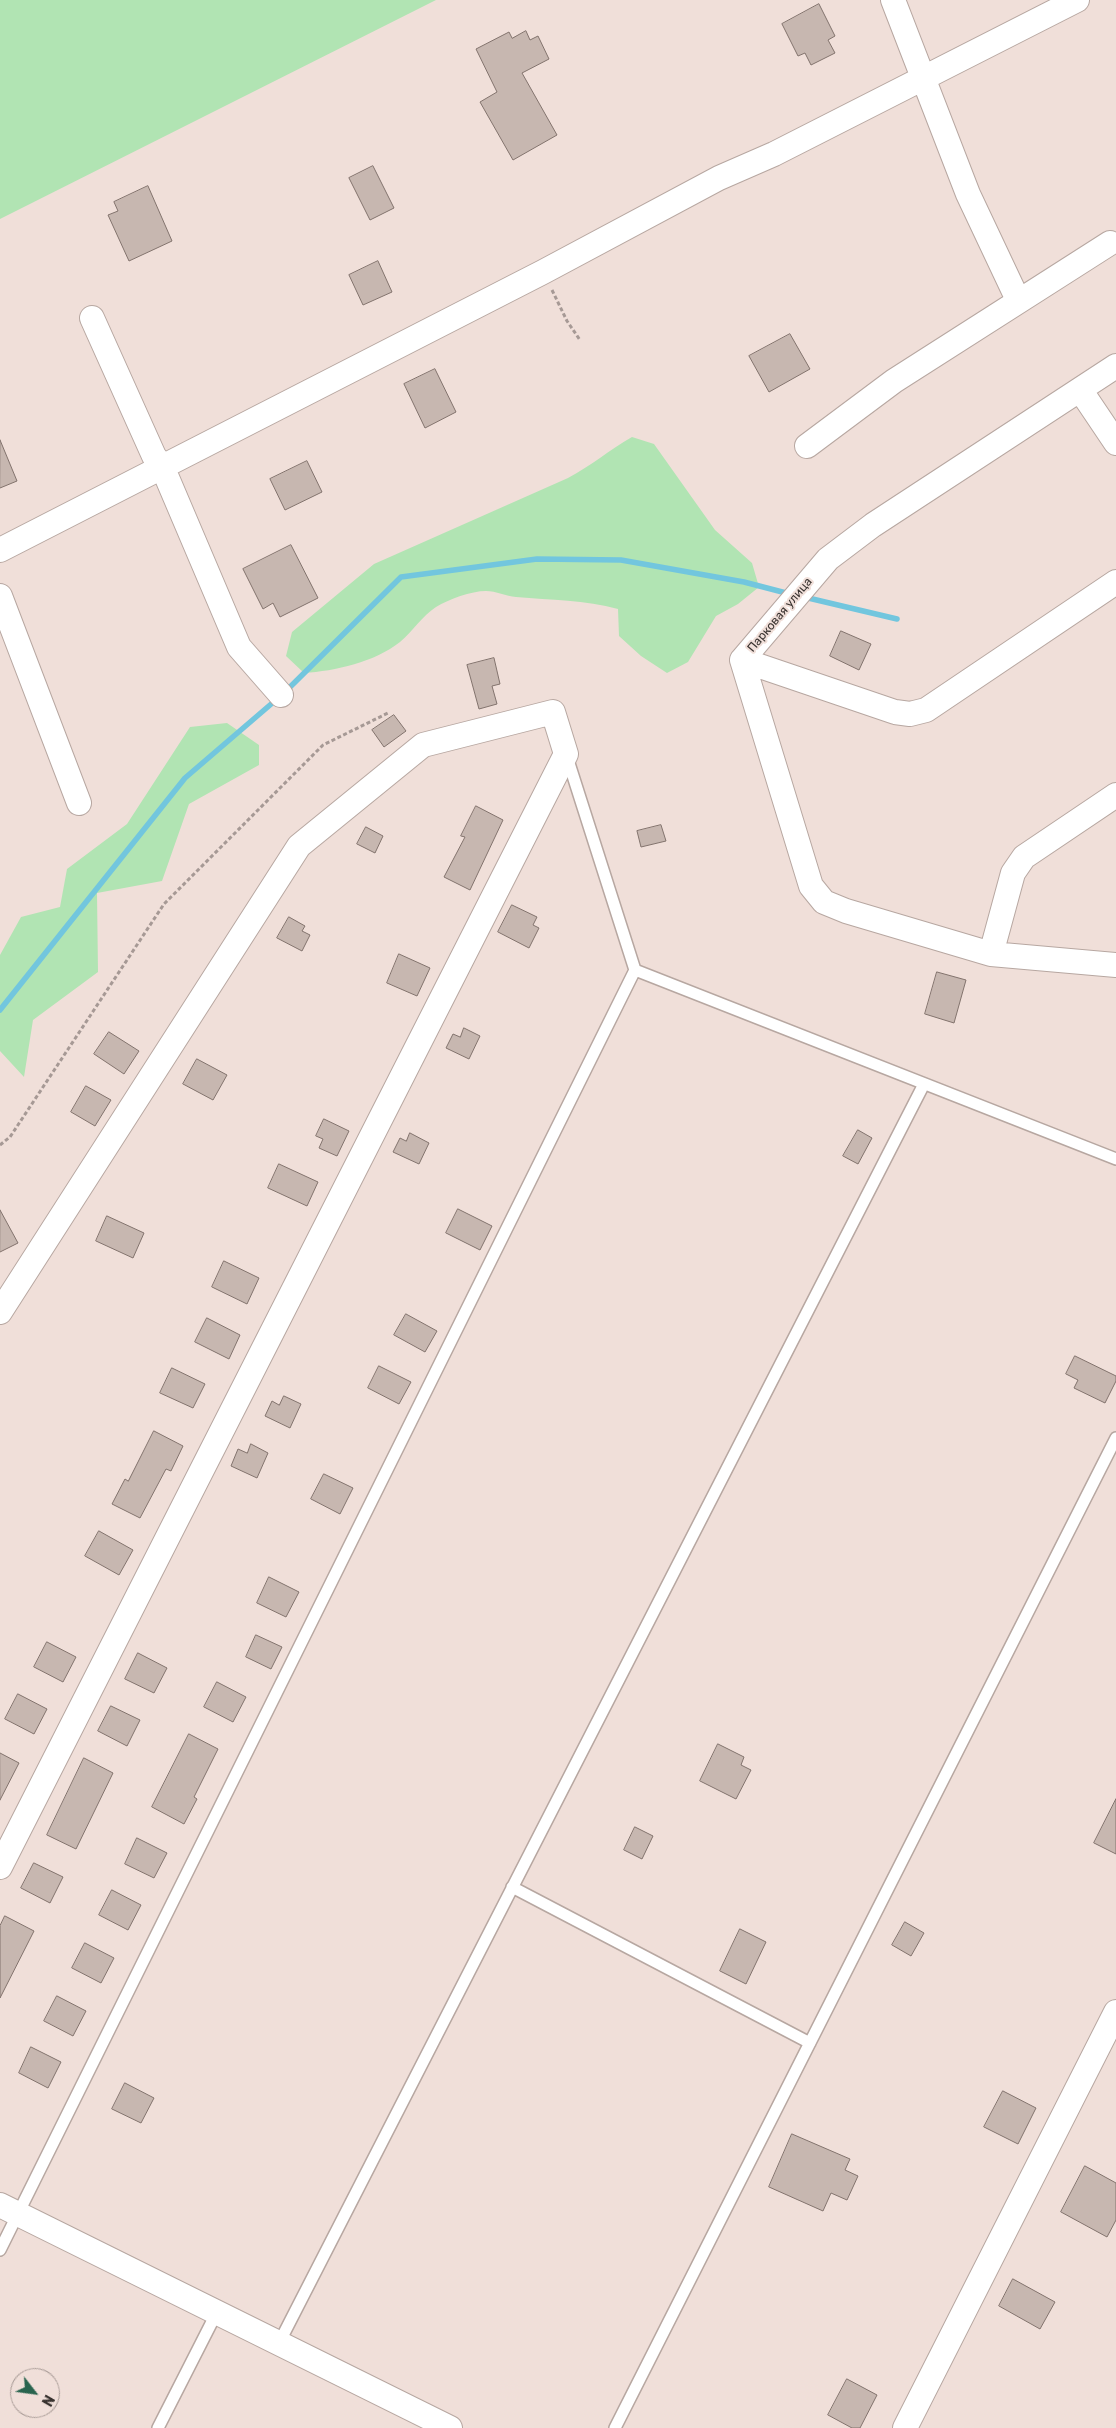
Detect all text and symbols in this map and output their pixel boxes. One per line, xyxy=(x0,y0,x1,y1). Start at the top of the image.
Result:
street label: Парковая улица xyxy=(745,575,815,655)
north arrow xyxy=(10,2368,60,2418)
text: N xyxy=(38,2392,57,2409)

